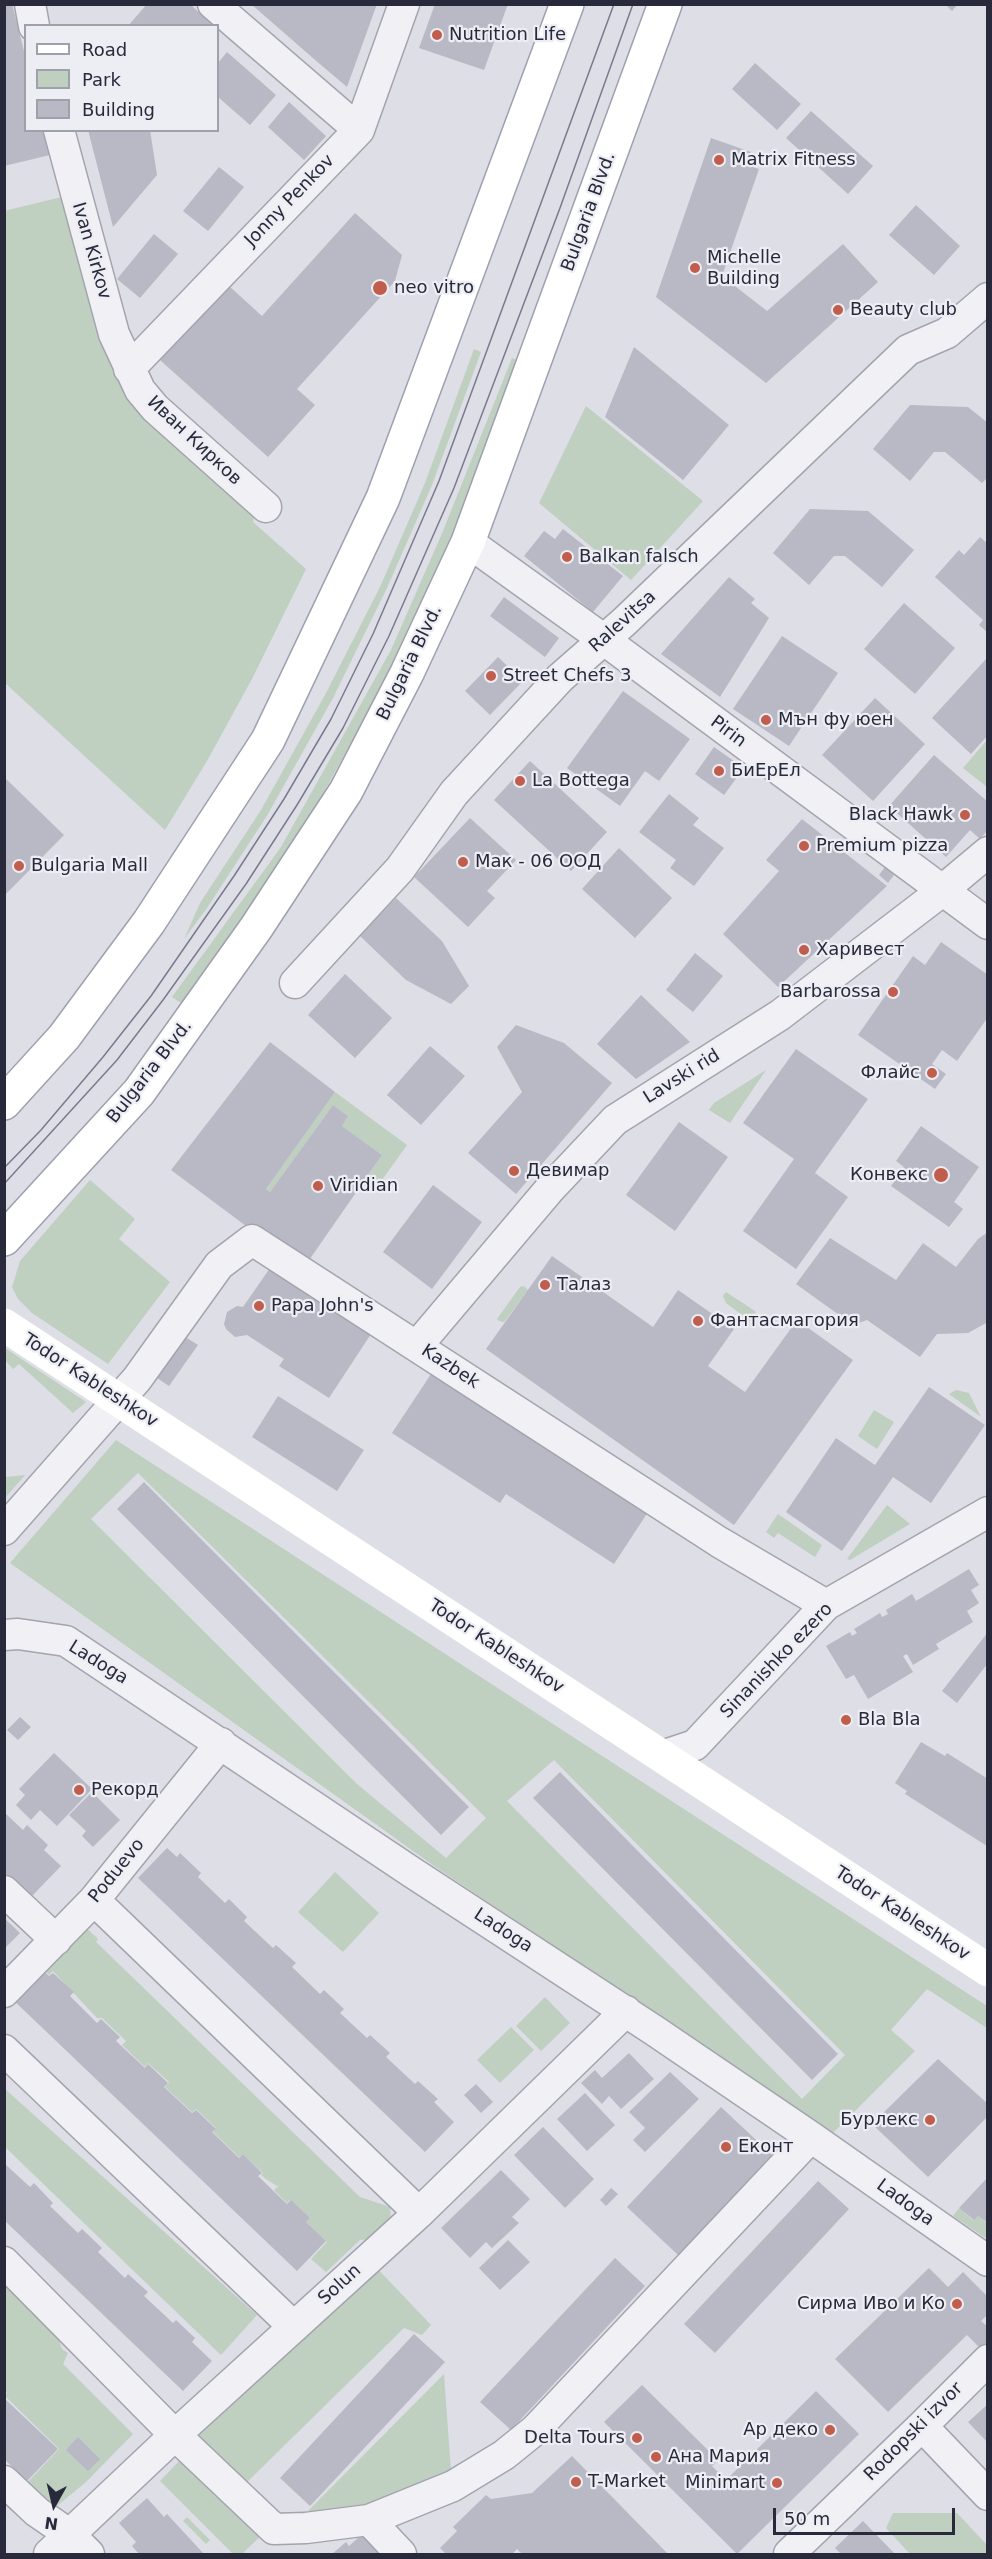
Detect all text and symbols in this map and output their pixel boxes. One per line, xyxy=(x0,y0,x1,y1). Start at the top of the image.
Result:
legend xyxy=(24,24,219,132)
place label: Nutrition Life xyxy=(449,24,566,46)
marker: Nutrition Life xyxy=(430,28,444,42)
text: Road xyxy=(82,39,127,60)
text: Park xyxy=(82,69,121,90)
text: Building xyxy=(82,99,155,120)
street label: Bulgaria Blvd. xyxy=(557,149,621,275)
place label: Matrix Fitness xyxy=(731,149,856,171)
street label: Jonny Penkov xyxy=(241,150,339,252)
marker: Matrix Fitness xyxy=(712,153,726,167)
street label: Ivan Kirkov xyxy=(67,200,115,302)
place label: Michelle Building xyxy=(707,247,781,290)
marker: Michelle Building xyxy=(688,261,702,275)
place label: neo vitro xyxy=(394,277,474,299)
marker: neo vitro xyxy=(371,279,389,297)
place label: Beauty club xyxy=(850,299,957,321)
marker: Beauty club xyxy=(831,303,845,317)
street label: Иван Кирков xyxy=(142,392,246,490)
place label: Balkan falsch xyxy=(579,546,699,568)
marker: Balkan falsch xyxy=(560,550,574,564)
street label: Ralevitsa xyxy=(585,586,661,658)
street label: Bulgaria Blvd. xyxy=(373,602,447,724)
place label: Street Chefs 3 xyxy=(503,665,631,687)
marker: Street Chefs 3 xyxy=(484,669,498,683)
place label: Мън фу юен xyxy=(778,709,893,731)
street label: Pirin xyxy=(706,712,750,752)
marker: Мън фу юен xyxy=(759,713,773,727)
place label: БиЕрЕл xyxy=(731,760,801,782)
marker: БиЕрЕл xyxy=(712,764,726,778)
place label: La Bottega xyxy=(532,770,630,792)
marker: La Bottega xyxy=(513,774,527,788)
place label: Black Hawk xyxy=(849,804,953,826)
marker: Black Hawk xyxy=(958,808,972,822)
place label: Premium pizza xyxy=(816,835,948,857)
marker: Premium pizza xyxy=(797,839,811,853)
place label: Мак - 06 ООД xyxy=(475,851,601,873)
place label: Bulgaria Mall xyxy=(31,855,148,877)
marker: Мак - 06 ООД xyxy=(456,855,470,869)
marker: Bulgaria Mall xyxy=(12,859,26,873)
place label: Харивест xyxy=(816,939,905,961)
marker: Харивест xyxy=(797,943,811,957)
place label: Barbarossa xyxy=(780,981,881,1003)
marker: Barbarossa xyxy=(886,985,900,999)
street label: Bulgaria Blvd. xyxy=(103,1016,197,1128)
street label: Lavski rid xyxy=(640,1045,724,1109)
place label: Флайс xyxy=(860,1062,920,1084)
marker: Флайс xyxy=(925,1066,939,1080)
place label: Девимар xyxy=(526,1160,609,1182)
marker: Девимар xyxy=(507,1164,521,1178)
place label: Конвекс xyxy=(850,1164,928,1186)
marker: Конвекс xyxy=(932,1166,950,1184)
place label: Viridian xyxy=(330,1175,398,1197)
marker: Viridian xyxy=(311,1179,325,1193)
place label: Талаз xyxy=(557,1274,611,1296)
marker: Талаз xyxy=(538,1278,552,1292)
place label: Papa John's xyxy=(271,1295,374,1317)
marker: Papa John's xyxy=(252,1299,266,1313)
place label: Фантасмагория xyxy=(710,1310,859,1332)
marker: Фантасмагория xyxy=(691,1314,705,1328)
street label: Todor Kableshkov xyxy=(18,1329,162,1433)
street label: Kazbek xyxy=(417,1340,483,1394)
street label: Todor Kableshkov xyxy=(424,1595,568,1699)
street label: Sinanishko ezero xyxy=(716,1599,838,1723)
street label: Ladoga xyxy=(64,1636,132,1690)
place label: Bla Bla xyxy=(858,1709,920,1731)
marker: Bla Bla xyxy=(839,1713,853,1727)
place label: Рекорд xyxy=(91,1779,159,1801)
marker: Рекорд xyxy=(72,1783,86,1797)
street label: Poduevo xyxy=(84,1834,150,1908)
street label: Todor Kableshkov xyxy=(830,1862,974,1966)
street label: Ladoga xyxy=(469,1904,537,1958)
place label: Бурлекс xyxy=(840,2109,918,2131)
marker: Бурлекс xyxy=(923,2113,937,2127)
place label: Еконт xyxy=(738,2136,794,2158)
marker: Еконт xyxy=(719,2140,733,2154)
street label: Ladoga xyxy=(872,2175,938,2231)
street label: Solun xyxy=(314,2260,366,2310)
place label: Сирма Иво и Ко xyxy=(797,2293,945,2315)
marker: Сирма Иво и Ко xyxy=(950,2297,964,2311)
street label: Rodopski izvor xyxy=(860,2378,968,2486)
place label: Ар деко xyxy=(743,2419,818,2441)
marker: Ар деко xyxy=(823,2423,837,2437)
place label: Delta Tours xyxy=(524,2427,625,2449)
marker: Delta Tours xyxy=(630,2431,644,2445)
place label: Ана Мария xyxy=(668,2446,769,2468)
marker: Ана Мария xyxy=(649,2450,663,2464)
place label: T-Market xyxy=(588,2471,666,2493)
place label: Minimart xyxy=(685,2472,765,2494)
north arrow xyxy=(24,2475,84,2535)
marker: T-Market xyxy=(569,2475,583,2489)
marker: Minimart xyxy=(770,2476,784,2490)
scale bar xyxy=(776,2496,958,2534)
text: 50 m xyxy=(784,2508,830,2529)
text: N xyxy=(43,2513,59,2534)

